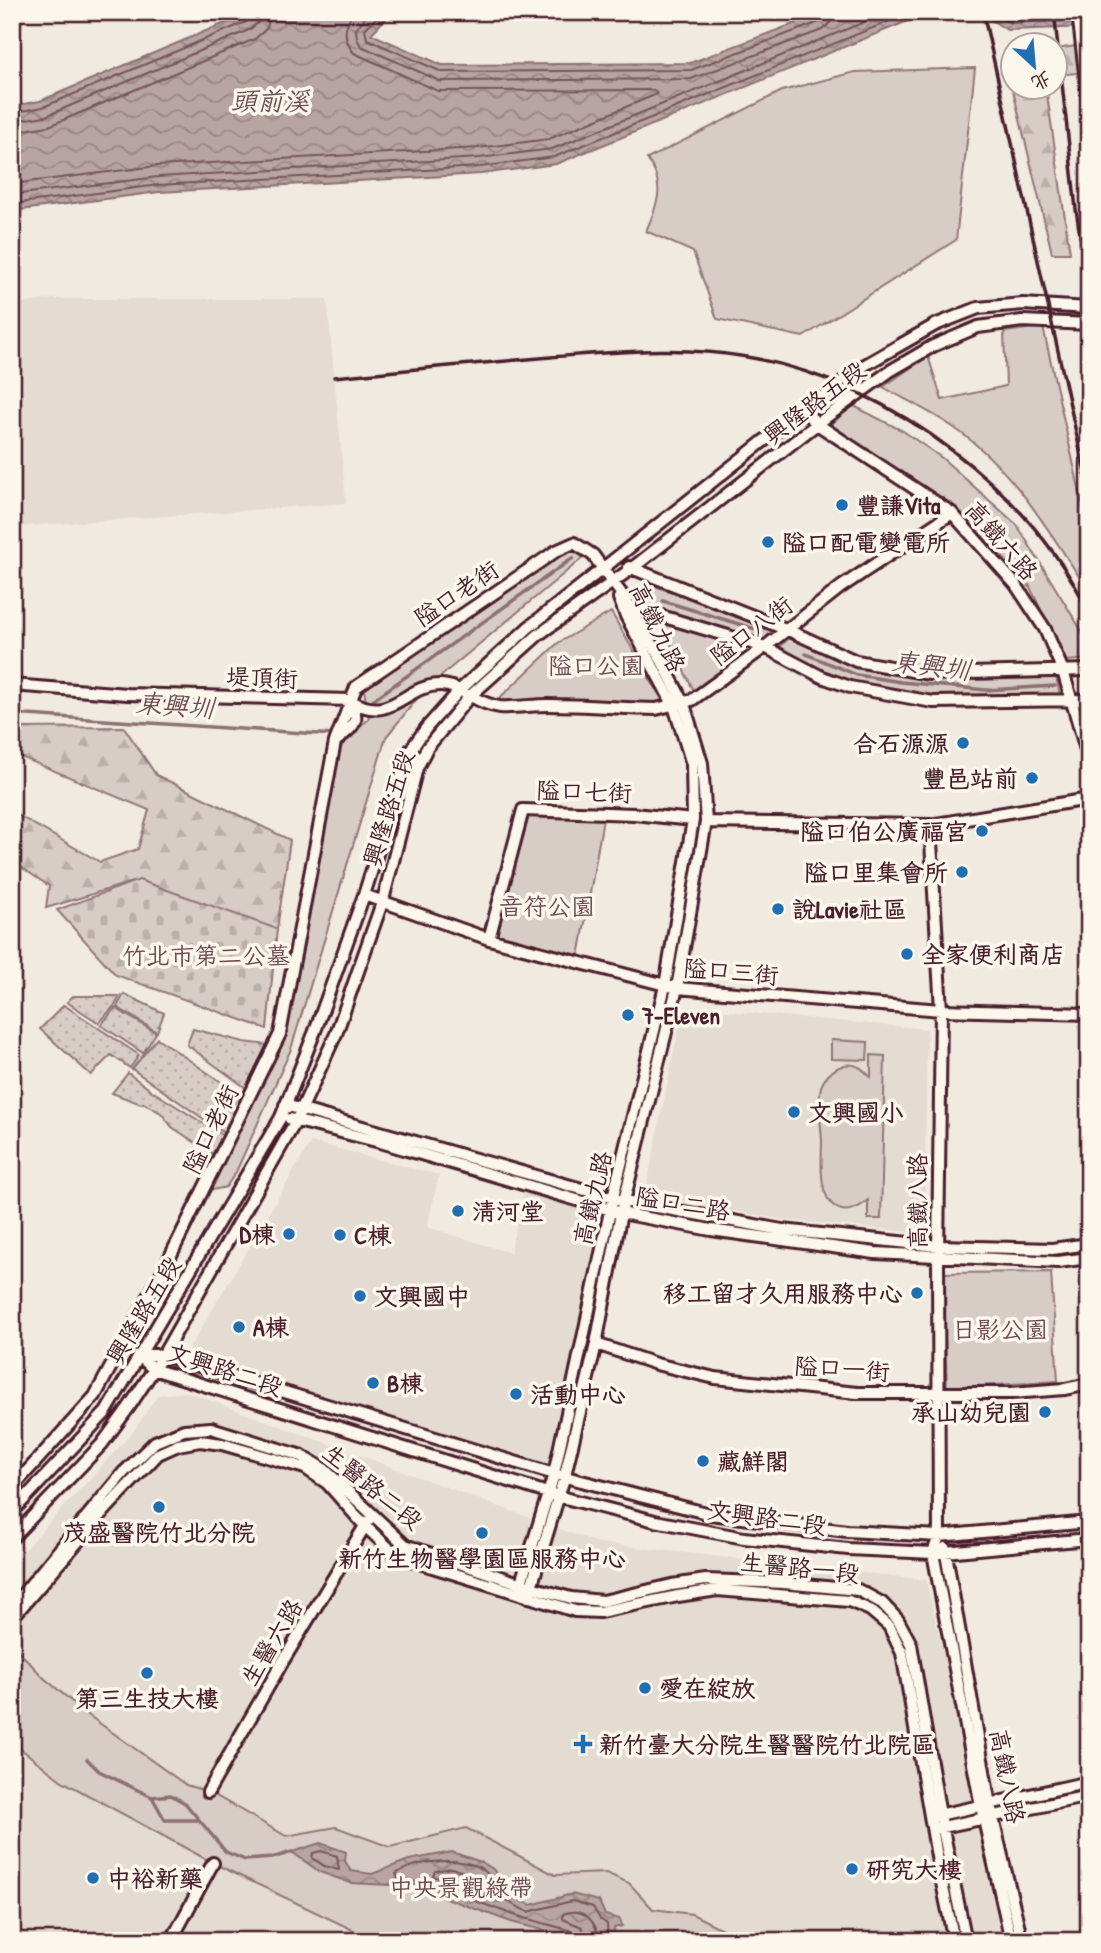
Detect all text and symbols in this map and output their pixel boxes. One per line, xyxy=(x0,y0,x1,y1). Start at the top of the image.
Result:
north arrow xyxy=(1000,32,1070,102)
text: 北 xyxy=(1027,65,1056,97)
water label: 頭前溪 xyxy=(231,83,311,118)
street label: 興隆路五段 xyxy=(756,353,872,451)
place label: 豐謙Vita xyxy=(856,489,941,521)
street label: 高鐵六路 xyxy=(958,493,1046,587)
marker: 豐謙Vita xyxy=(834,497,850,513)
place label: 隘口配電變電所 xyxy=(782,526,950,558)
marker: 隘口配電變電所 xyxy=(760,534,776,550)
street label: 隘口老街 xyxy=(407,553,505,633)
street label: 高鐵九路 xyxy=(623,577,693,677)
street label: 隘口八街 xyxy=(703,588,799,672)
water label: 東興圳 xyxy=(890,643,975,687)
park label: 隘口公園 xyxy=(548,649,644,681)
street label: 堤頂街 xyxy=(225,660,299,694)
water label: 東興圳 xyxy=(135,685,218,725)
place label: 合石源源 xyxy=(853,727,949,759)
marker: 合石源源 xyxy=(955,735,971,751)
street label: 興隆路五段 xyxy=(355,746,421,870)
place label: 豐邑站前 xyxy=(922,762,1018,794)
marker: 豐邑站前 xyxy=(1024,770,1040,786)
street label: 隘口七街 xyxy=(535,773,633,809)
place label: 隘口伯公廣福宮 xyxy=(800,815,968,847)
marker: 隘口伯公廣福宮 xyxy=(974,823,990,839)
place label: 隘口里集會所 xyxy=(804,856,948,888)
marker: 隘口里集會所 xyxy=(954,864,970,880)
park label: 音符公園 xyxy=(499,890,595,922)
place label: 說Lavie社區 xyxy=(792,893,907,925)
marker: 說Lavie社區 xyxy=(770,901,786,917)
place label: 全家便利商店 xyxy=(921,938,1065,970)
park label: 竹北市第二公墓 xyxy=(122,939,290,971)
marker: 全家便利商店 xyxy=(899,946,915,962)
street label: 隘口三街 xyxy=(682,951,780,991)
place label: 7-Eleven xyxy=(641,999,720,1031)
marker: 7-Eleven xyxy=(620,1007,636,1023)
street label: 隘口老街 xyxy=(175,1079,245,1179)
place label: 文興國小 xyxy=(808,1096,904,1128)
marker: 文興國小 xyxy=(786,1104,802,1120)
street label: 高鐵九路 xyxy=(566,1148,618,1248)
street label: 高鐵八路 xyxy=(901,1153,933,1249)
street label: 隘口二路 xyxy=(633,1179,733,1227)
place label: 清河堂 xyxy=(472,1195,544,1227)
marker: 清河堂 xyxy=(450,1203,466,1219)
place label: D棟 xyxy=(240,1218,276,1250)
place label: C棟 xyxy=(354,1219,392,1251)
marker: D棟 xyxy=(281,1226,297,1242)
marker: C棟 xyxy=(332,1227,348,1243)
street label: 興隆路五段 xyxy=(98,1250,188,1370)
place label: 移工留才久用服務中心 xyxy=(663,1277,903,1309)
place label: 文興國中 xyxy=(374,1280,470,1312)
marker: 移工留才久用服務中心 xyxy=(909,1285,925,1301)
marker: 文興國中 xyxy=(352,1288,368,1304)
place label: A棟 xyxy=(253,1311,290,1343)
park label: 日影公園 xyxy=(952,1313,1048,1345)
marker: A棟 xyxy=(231,1319,247,1335)
street label: 文興路二段 xyxy=(163,1335,287,1403)
street label: 隘口一街 xyxy=(793,1349,891,1387)
place label: B棟 xyxy=(387,1367,424,1399)
marker: B棟 xyxy=(365,1375,381,1391)
place label: 活動中心 xyxy=(530,1378,626,1410)
marker: 活動中心 xyxy=(508,1386,524,1402)
place label: 承山幼兒園 xyxy=(911,1396,1031,1428)
marker: 承山幼兒園 xyxy=(1037,1404,1053,1420)
street label: 生醫路二段 xyxy=(316,1436,430,1536)
place label: 藏鮮閣 xyxy=(717,1445,789,1477)
marker: 藏鮮閣 xyxy=(695,1453,711,1469)
street label: 文興路二段 xyxy=(705,1493,829,1541)
marker: 茂盛醫院竹北分院 xyxy=(151,1499,167,1515)
place label: 茂盛醫院竹北分院 xyxy=(63,1516,255,1548)
marker: 新竹生物醫學園區服務中心 xyxy=(474,1525,490,1541)
place label: 新竹生物醫學園區服務中心 xyxy=(338,1542,626,1574)
street label: 生醫路一段 xyxy=(739,1545,861,1589)
street label: 生醫六路 xyxy=(233,1593,309,1691)
marker: 第三生技大樓 xyxy=(139,1665,155,1681)
place label: 愛在綻放 xyxy=(659,1672,756,1704)
marker: 愛在綻放 xyxy=(637,1680,653,1696)
place label: 第三生技大樓 xyxy=(75,1682,219,1714)
street label: 高鐵八路 xyxy=(983,1726,1033,1826)
place label: 新竹臺大分院生醫醫院竹北院區 xyxy=(599,1728,935,1760)
marker: 新竹臺大分院生醫醫院竹北院區 xyxy=(573,1734,593,1754)
place label: 研究大樓 xyxy=(866,1853,962,1885)
marker: 研究大樓 xyxy=(844,1861,860,1877)
place label: 中裕新藥 xyxy=(107,1862,203,1894)
marker: 中裕新藥 xyxy=(85,1870,101,1886)
park label: 中央景觀綠帶 xyxy=(389,1871,533,1903)

